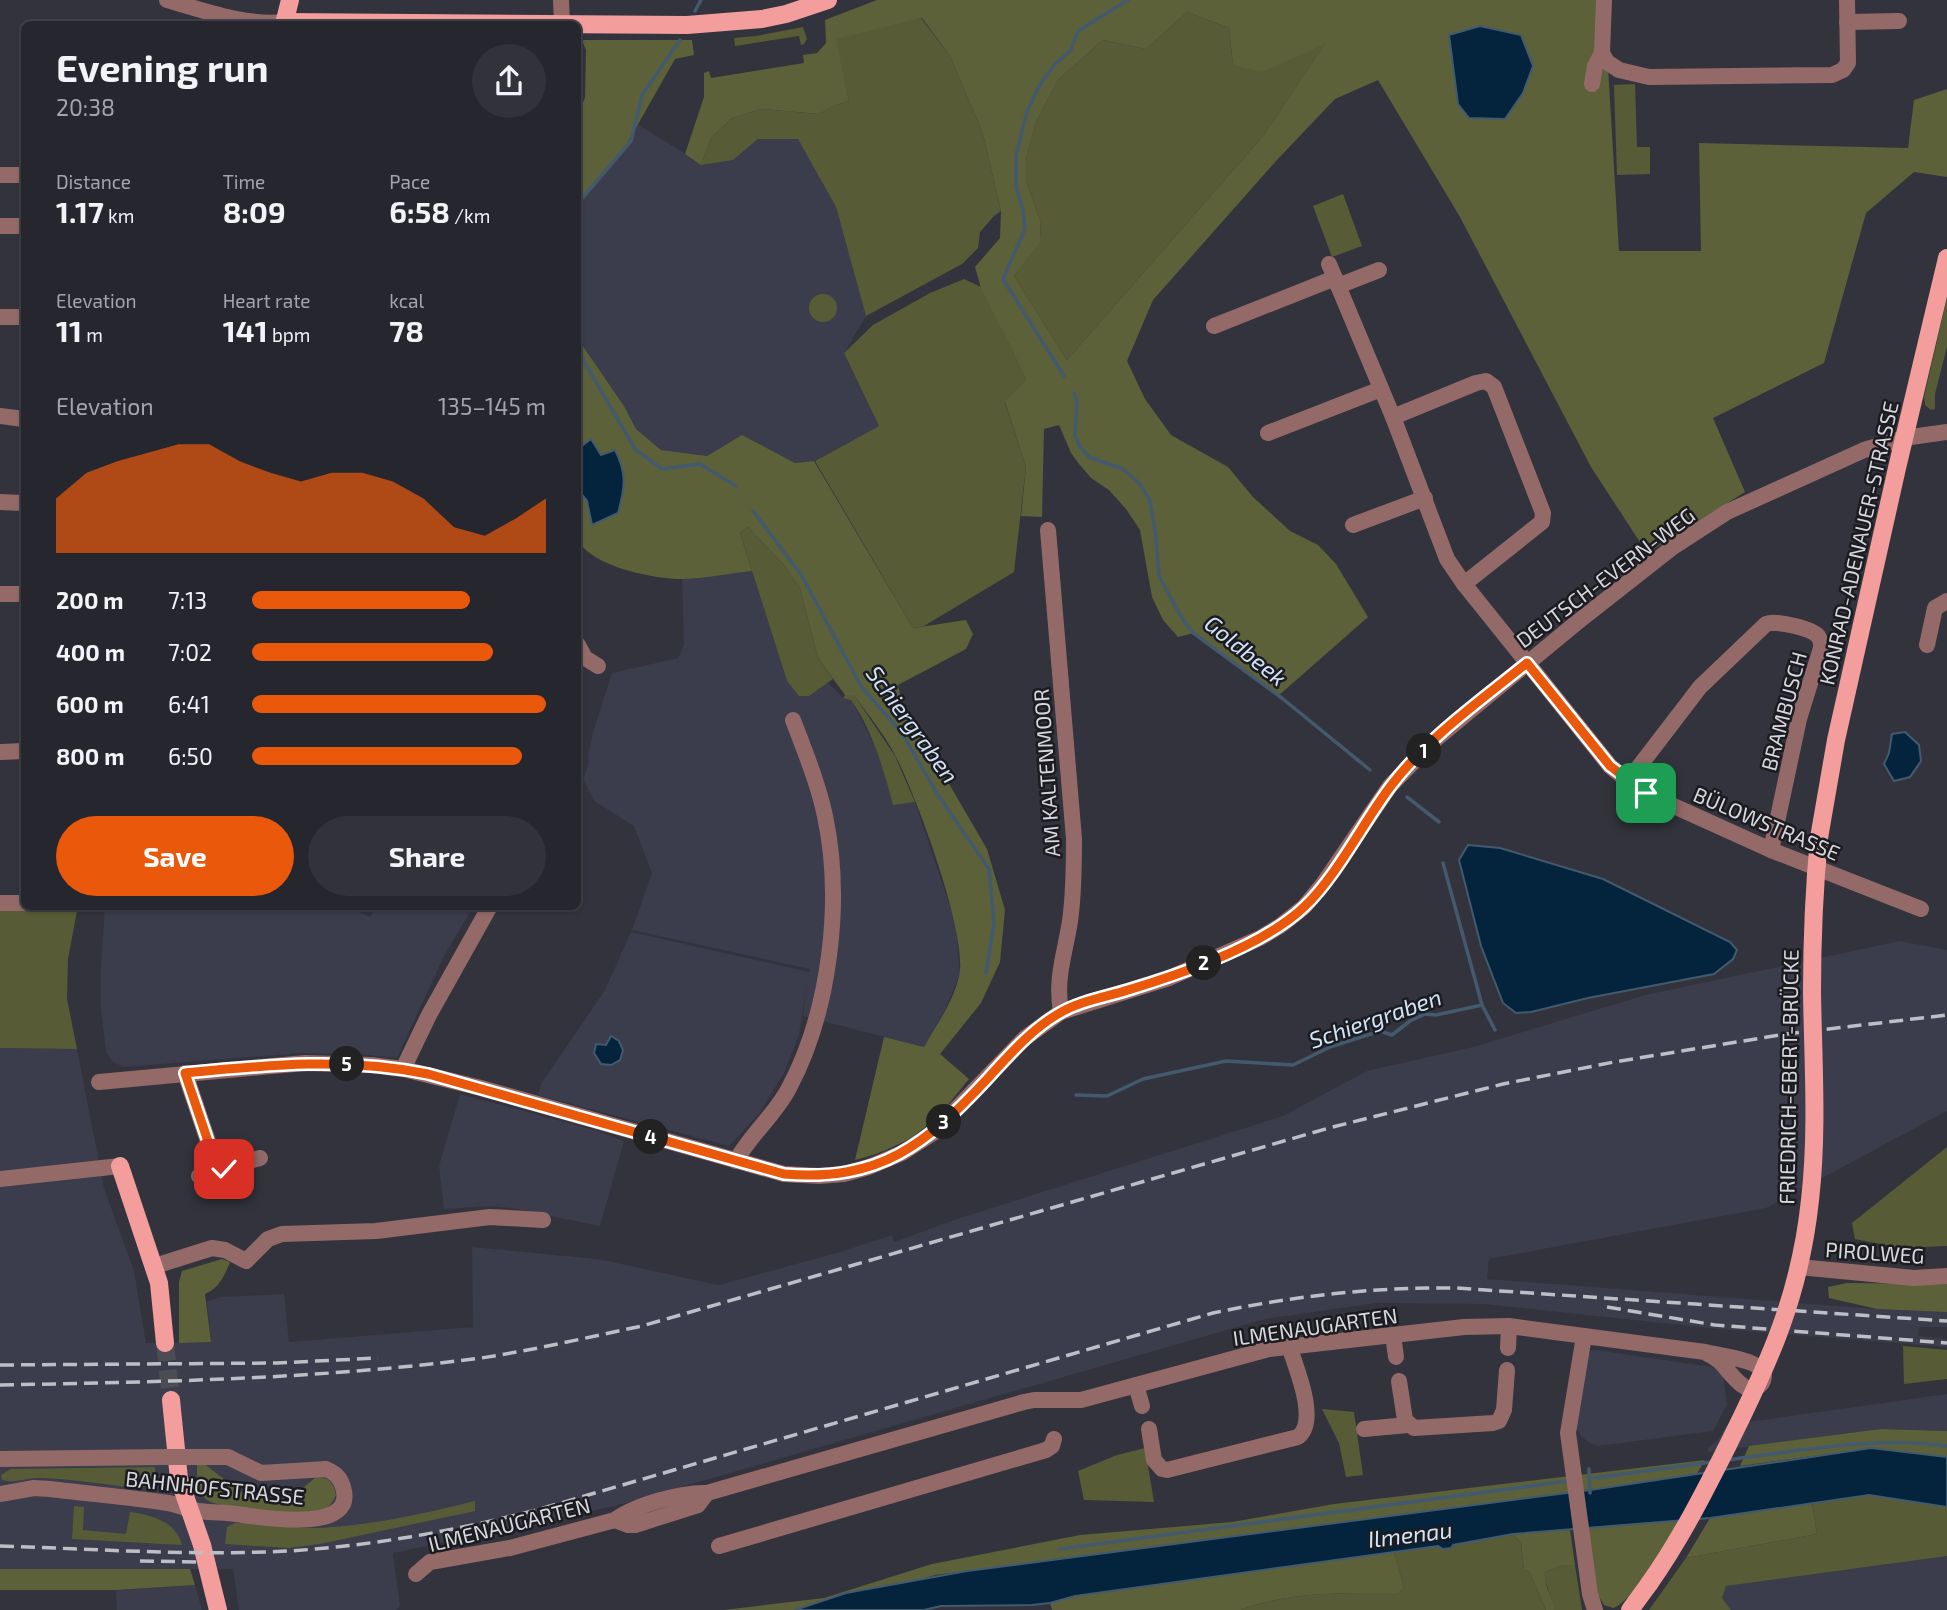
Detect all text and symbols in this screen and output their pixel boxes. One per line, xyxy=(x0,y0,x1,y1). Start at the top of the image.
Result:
text: Evening run xyxy=(56,44,269,90)
button: share xyxy=(472,44,546,118)
text: 20:38 xyxy=(56,93,115,121)
text: Distance xyxy=(56,170,131,193)
text: Time xyxy=(223,170,265,193)
text: Pace xyxy=(389,170,430,193)
text: 1.17 xyxy=(56,193,104,229)
text: 8:09 xyxy=(223,193,286,229)
text: 6:58 xyxy=(389,193,450,229)
text: km xyxy=(104,204,134,227)
text: /km xyxy=(450,204,490,227)
text: Elevation xyxy=(56,289,137,312)
text: Heart rate xyxy=(223,289,311,312)
text: kcal xyxy=(389,289,424,312)
text: 11 xyxy=(56,312,82,348)
text: 141 xyxy=(223,312,268,348)
text: 78 xyxy=(389,312,424,348)
text: m xyxy=(82,323,103,346)
text: bpm xyxy=(268,323,310,346)
text: Elevation xyxy=(56,392,154,420)
text: 135–145 m xyxy=(438,392,546,420)
street label: KONRAD-ADENAUER-STRASSE xyxy=(1813,399,1903,687)
street label: DEUTSCH-EVERN-WEG xyxy=(1511,502,1699,652)
text: 200 m xyxy=(56,586,124,614)
text: 7:13 xyxy=(168,586,207,614)
water label: Goldbeek xyxy=(1199,609,1293,691)
text: 400 m xyxy=(56,638,125,666)
text: 7:02 xyxy=(168,638,212,666)
street label: BRAMBUSCH xyxy=(1755,649,1811,773)
water label: Schiergraben xyxy=(861,660,965,788)
street label: AM KALTENMOOR xyxy=(1028,688,1064,858)
text: 600 m xyxy=(56,690,124,718)
text: 6:41 xyxy=(168,690,210,718)
pin: 1 xyxy=(1406,734,1442,768)
text: 1 xyxy=(1419,739,1428,762)
text: 800 m xyxy=(56,742,125,770)
text: 6:50 xyxy=(168,742,213,770)
pin xyxy=(1616,763,1676,823)
icon: arrive xyxy=(1627,774,1665,812)
street label: BÜLOWSTRASSE xyxy=(1690,781,1844,865)
button: Save xyxy=(56,816,294,896)
button: Share xyxy=(308,816,546,896)
pin: 2 xyxy=(1186,946,1222,981)
street label: FRIEDRICH-EBERT-BRÜCKE xyxy=(1773,949,1803,1205)
text: 2 xyxy=(1198,951,1209,974)
water label: Schiergraben xyxy=(1305,982,1445,1054)
pin: 5 xyxy=(330,1046,364,1082)
text: 5 xyxy=(341,1052,352,1075)
pin: 3 xyxy=(926,1104,962,1140)
text: 3 xyxy=(938,1110,949,1133)
pin: 4 xyxy=(634,1120,668,1154)
text: 4 xyxy=(644,1125,657,1148)
pin xyxy=(194,1139,254,1199)
icon: check xyxy=(205,1150,243,1188)
street label: PIROLWEG xyxy=(1825,1236,1925,1268)
street label: ILMENAUGARTEN xyxy=(1231,1302,1399,1350)
street label: BAHNHOFSTRASSE xyxy=(124,1465,306,1509)
street label: ILMENAUGARTEN xyxy=(425,1492,593,1556)
water label: Ilmenau xyxy=(1366,1515,1454,1553)

